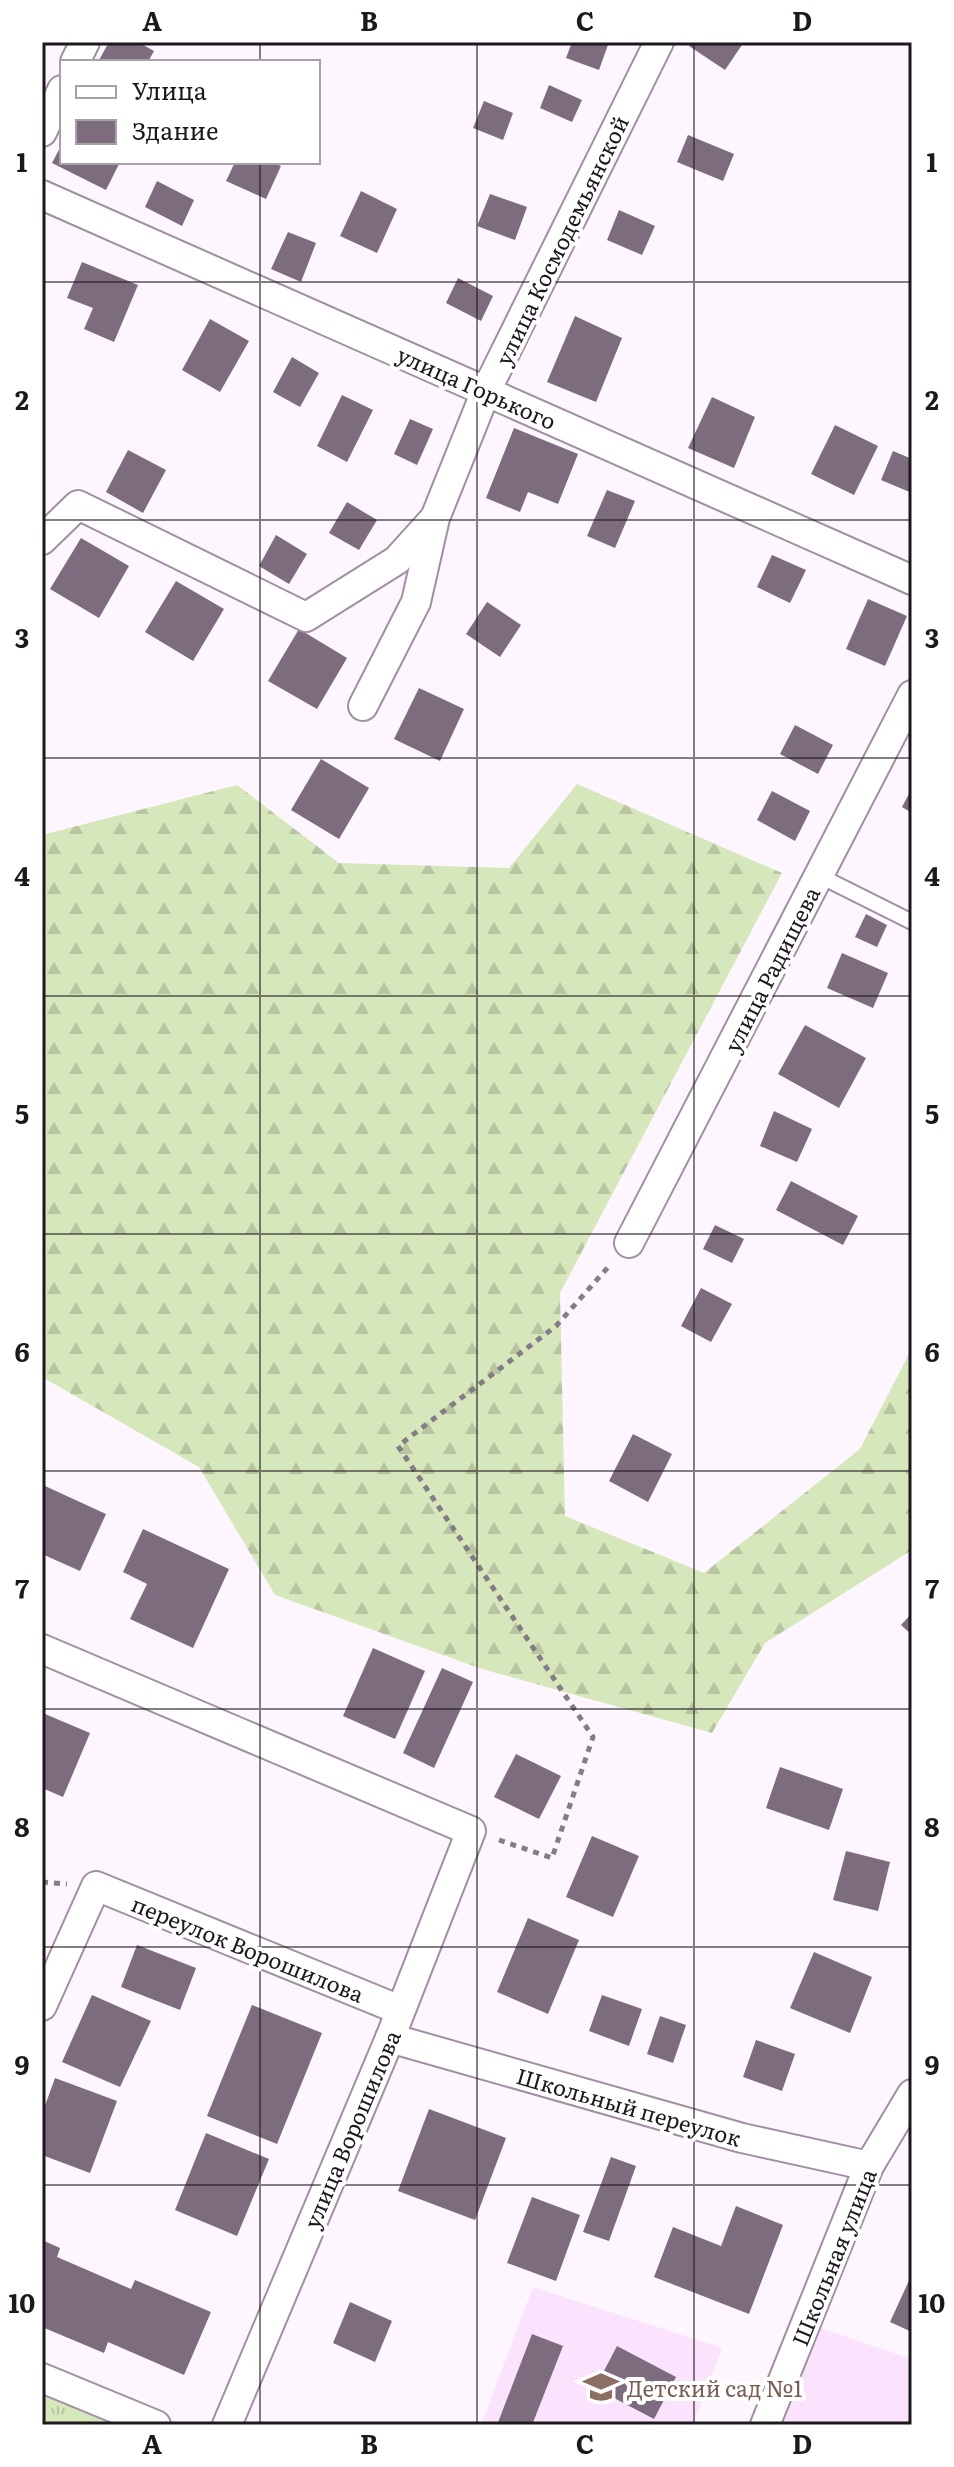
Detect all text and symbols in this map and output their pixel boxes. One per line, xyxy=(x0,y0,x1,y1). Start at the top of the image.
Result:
text: A xyxy=(142,0,162,39)
text: B xyxy=(360,0,378,39)
text: C xyxy=(576,0,594,39)
text: D xyxy=(792,0,812,39)
legend xyxy=(60,60,320,164)
text: Улица xyxy=(132,72,207,107)
street label: улица Космодемьянской xyxy=(486,109,636,371)
text: Здание xyxy=(132,112,218,147)
text: 1 xyxy=(17,141,28,180)
text: 1 xyxy=(927,141,938,180)
street label: улица Горького xyxy=(392,337,562,437)
text: 2 xyxy=(15,379,29,418)
text: 2 xyxy=(925,379,939,418)
text: 3 xyxy=(15,617,29,656)
text: 3 xyxy=(925,617,939,656)
text: 4 xyxy=(14,855,30,894)
text: 4 xyxy=(924,855,940,894)
street label: улица Радищева xyxy=(715,880,827,1058)
text: 5 xyxy=(15,1093,29,1132)
text: 5 xyxy=(925,1093,939,1132)
text: 6 xyxy=(14,1331,30,1370)
text: 6 xyxy=(924,1331,940,1370)
text: 7 xyxy=(15,1568,29,1607)
text: 7 xyxy=(925,1568,939,1607)
text: 8 xyxy=(14,1806,30,1845)
text: 8 xyxy=(924,1806,940,1845)
street label: переулок Ворошилова xyxy=(127,1886,369,2010)
street label: улица Ворошилова xyxy=(294,2025,408,2233)
text: 9 xyxy=(15,2044,30,2083)
text: 9 xyxy=(925,2044,940,2083)
street label: Школьный переулок xyxy=(513,2058,745,2154)
street label: Школьная улица xyxy=(782,2163,884,2351)
text: 10 xyxy=(9,2282,35,2321)
text: 10 xyxy=(919,2282,945,2321)
school or university icon: Детский сад №1 xyxy=(582,2368,620,2406)
place label: Детский сад №1 xyxy=(627,2371,802,2404)
text: A xyxy=(142,2423,162,2462)
text: B xyxy=(360,2423,378,2462)
text: C xyxy=(576,2423,594,2462)
text: D xyxy=(792,2423,812,2462)

